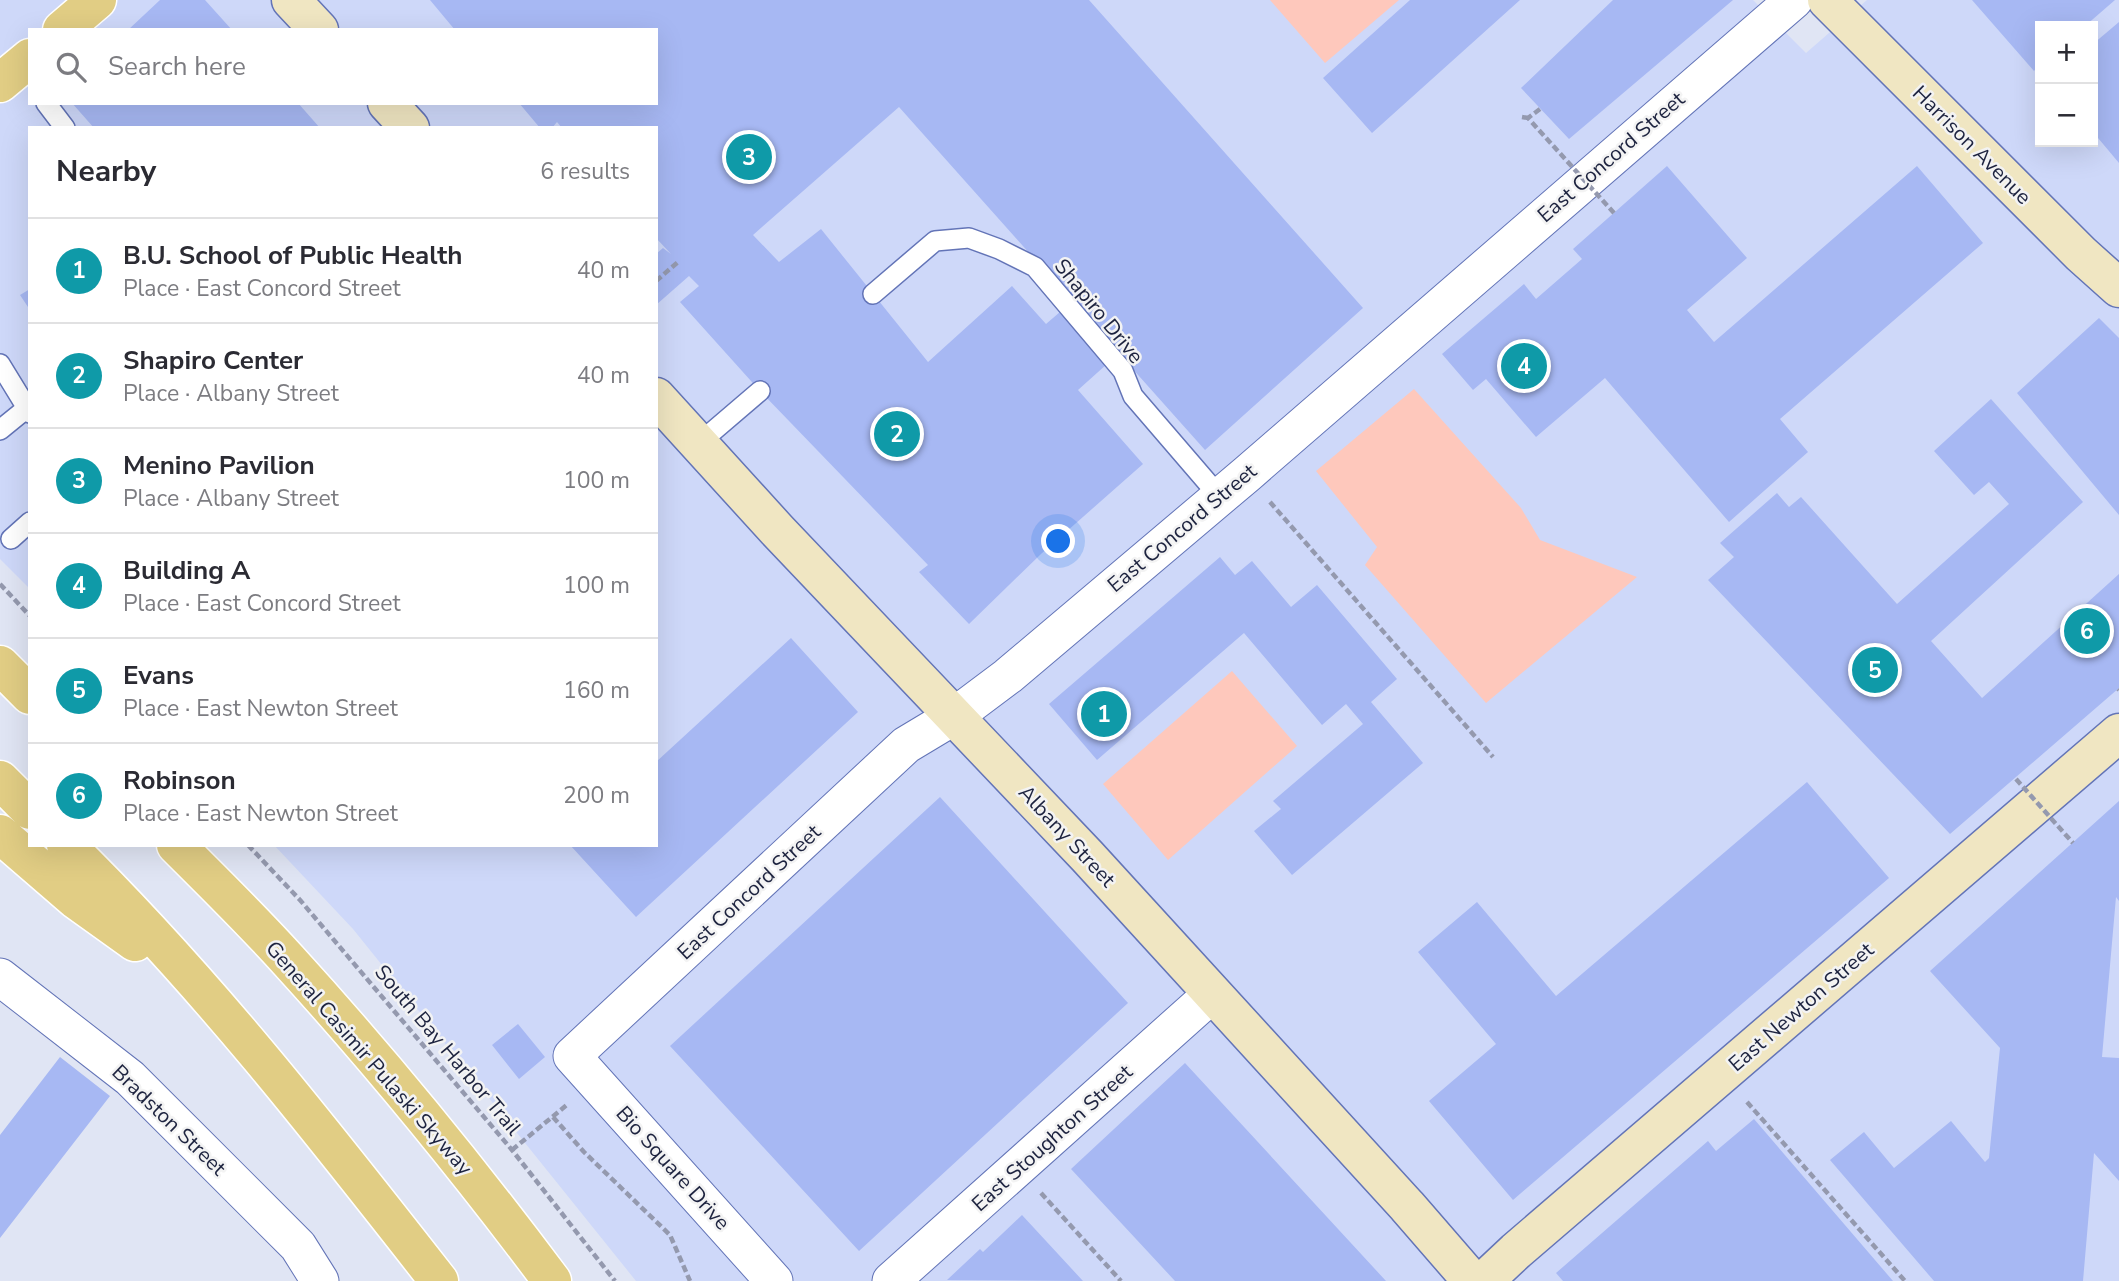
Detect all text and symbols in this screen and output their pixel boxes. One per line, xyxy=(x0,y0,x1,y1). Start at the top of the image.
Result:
map controls xyxy=(2035,21,2098,147)
button: + xyxy=(2035,21,2098,84)
search box xyxy=(28,28,658,105)
icon: search xyxy=(52,48,90,86)
text: Search here xyxy=(108,49,246,84)
street label: Harrison Avenue xyxy=(1906,79,2038,211)
button: − xyxy=(2035,84,2098,147)
street label: East Concord Street xyxy=(1531,85,1691,229)
pin: 3 xyxy=(726,131,772,183)
text: Nearby xyxy=(56,151,156,192)
text: 6 results xyxy=(540,156,630,187)
text: B.U. School of Public Health xyxy=(123,238,462,273)
street label: Shapiro Drive xyxy=(1048,253,1150,369)
text: 1 xyxy=(72,255,86,286)
text: 40 m xyxy=(577,255,630,286)
text: Place · East Concord Street xyxy=(123,273,401,304)
pin: 4 xyxy=(1501,340,1547,392)
text: Shapiro Center xyxy=(123,343,303,378)
text: 2 xyxy=(72,360,86,391)
text: 40 m xyxy=(577,360,630,391)
text: Place · Albany Street xyxy=(123,378,339,409)
pin: 2 xyxy=(874,408,920,460)
text: Menino Pavilion xyxy=(123,448,315,483)
street label: East Concord Street xyxy=(1102,457,1263,599)
text: 3 xyxy=(72,465,86,496)
text: 100 m xyxy=(563,465,630,496)
text: Place · Albany Street xyxy=(123,483,339,514)
your location xyxy=(1041,524,1075,558)
text: Building A xyxy=(123,553,250,588)
text: 4 xyxy=(72,570,86,601)
text: 100 m xyxy=(563,570,630,601)
text: Place · East Concord Street xyxy=(123,588,401,619)
pin: 6 xyxy=(2064,605,2110,657)
pin: 5 xyxy=(1852,644,1898,696)
text: Evans xyxy=(123,658,194,693)
text: 5 xyxy=(72,675,86,706)
text: 160 m xyxy=(563,675,630,706)
pin: 1 xyxy=(1081,688,1127,740)
text: Place · East Newton Street xyxy=(123,693,398,724)
text: Robinson xyxy=(123,763,236,798)
street label: Albany Street xyxy=(1012,779,1122,894)
text: 6 xyxy=(72,780,86,811)
text: 200 m xyxy=(563,780,630,811)
text: Place · East Newton Street xyxy=(123,798,398,829)
street label: East Concord Street xyxy=(671,818,827,966)
street label: General Casimir Pulaski Skyway xyxy=(259,935,479,1181)
street label: East Newton Street xyxy=(1722,936,1880,1078)
street label: South Bay Harbor Trail xyxy=(368,959,528,1142)
street label: Bradston Street xyxy=(106,1058,233,1182)
street label: East Stoughton Street xyxy=(966,1058,1139,1218)
street label: Bio Square Drive xyxy=(610,1100,736,1236)

